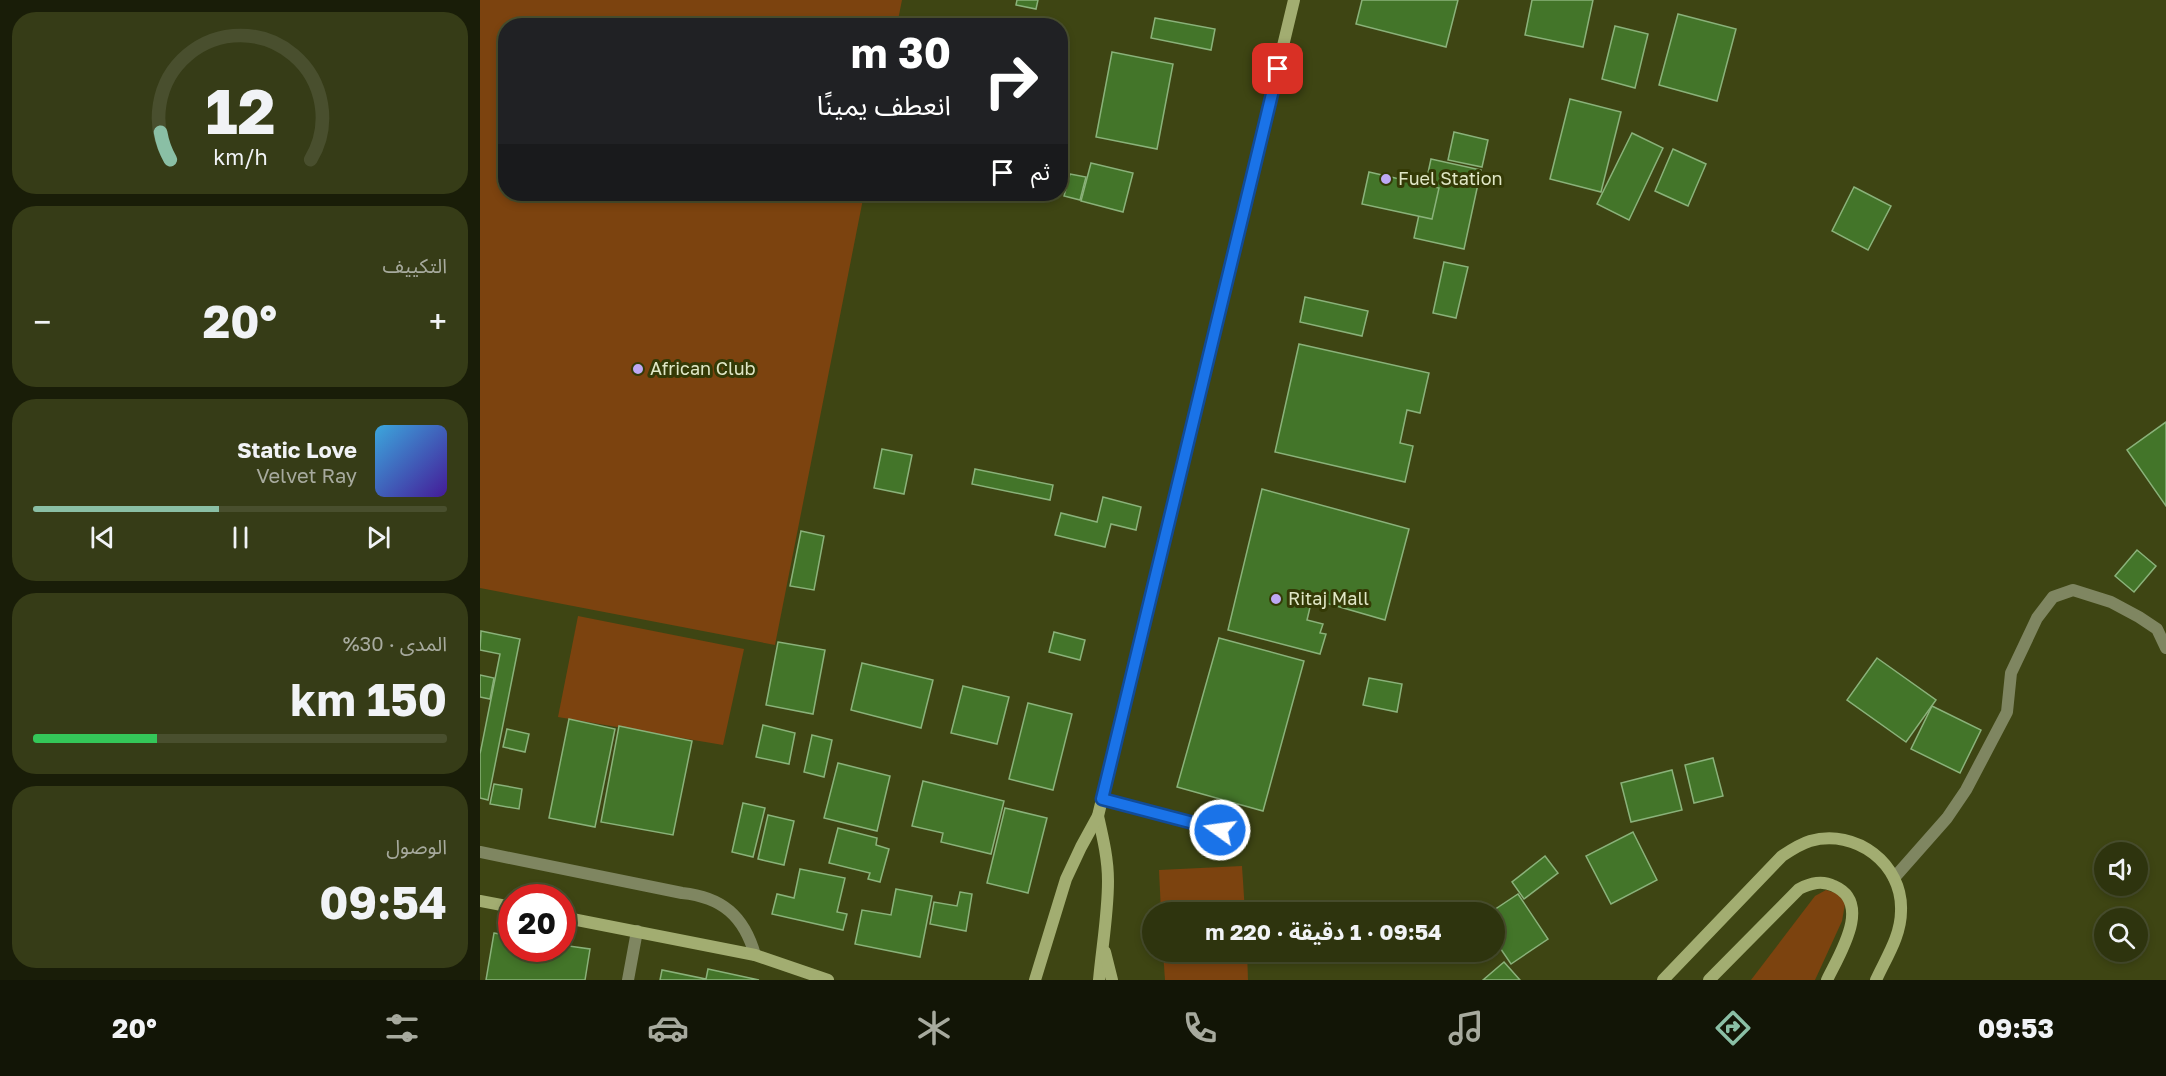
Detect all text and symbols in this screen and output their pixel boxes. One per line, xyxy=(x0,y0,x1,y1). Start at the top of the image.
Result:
text: 30 m xyxy=(851,27,951,77)
icon: right xyxy=(972,42,1050,120)
pin xyxy=(1252,43,1303,94)
icon: arrive xyxy=(1261,52,1294,85)
text: 12 xyxy=(205,73,275,148)
text: انعطف يمينًا xyxy=(817,89,951,121)
text: km/h xyxy=(213,144,267,170)
icon: arrive xyxy=(986,156,1019,189)
text: ثم xyxy=(1031,158,1050,185)
place label: Fuel Station xyxy=(1398,167,1503,189)
marker: Fuel Station xyxy=(1379,172,1393,186)
text: التكييف xyxy=(383,253,447,277)
text: 20° xyxy=(203,294,277,348)
text: − xyxy=(33,302,51,341)
text: + xyxy=(429,302,447,341)
place label: African Club xyxy=(650,357,756,379)
marker: African Club xyxy=(631,362,645,376)
text: Static Love xyxy=(237,436,357,463)
text: Velvet Ray xyxy=(256,463,357,487)
icon: previous xyxy=(86,521,119,554)
icon: pause xyxy=(224,521,257,554)
icon: next xyxy=(362,521,395,554)
place label: Ritaj Mall xyxy=(1288,587,1369,609)
marker: Ritaj Mall xyxy=(1269,592,1283,606)
text: المدى · 30% xyxy=(343,631,447,655)
text: 150 km xyxy=(290,672,447,726)
position arrow xyxy=(1188,798,1252,862)
text: الوصول xyxy=(386,834,447,858)
map controls xyxy=(2094,842,2148,962)
button: sound xyxy=(2094,842,2148,896)
text: 09:54 xyxy=(319,875,447,929)
speed limit sign: 20 xyxy=(498,884,576,962)
button: search xyxy=(2094,908,2148,962)
text: 09:54 · 1 دقيقة · 220 m xyxy=(1205,918,1442,945)
icon: filters xyxy=(381,1007,423,1049)
icon: car xyxy=(647,1007,689,1049)
icon: climate xyxy=(913,1007,955,1049)
icon: phone xyxy=(1179,1007,1221,1049)
icon: music xyxy=(1445,1007,1487,1049)
icon: directions xyxy=(1712,1007,1754,1049)
text: 20° xyxy=(112,1012,157,1044)
text: 09:53 xyxy=(1978,1012,2054,1044)

